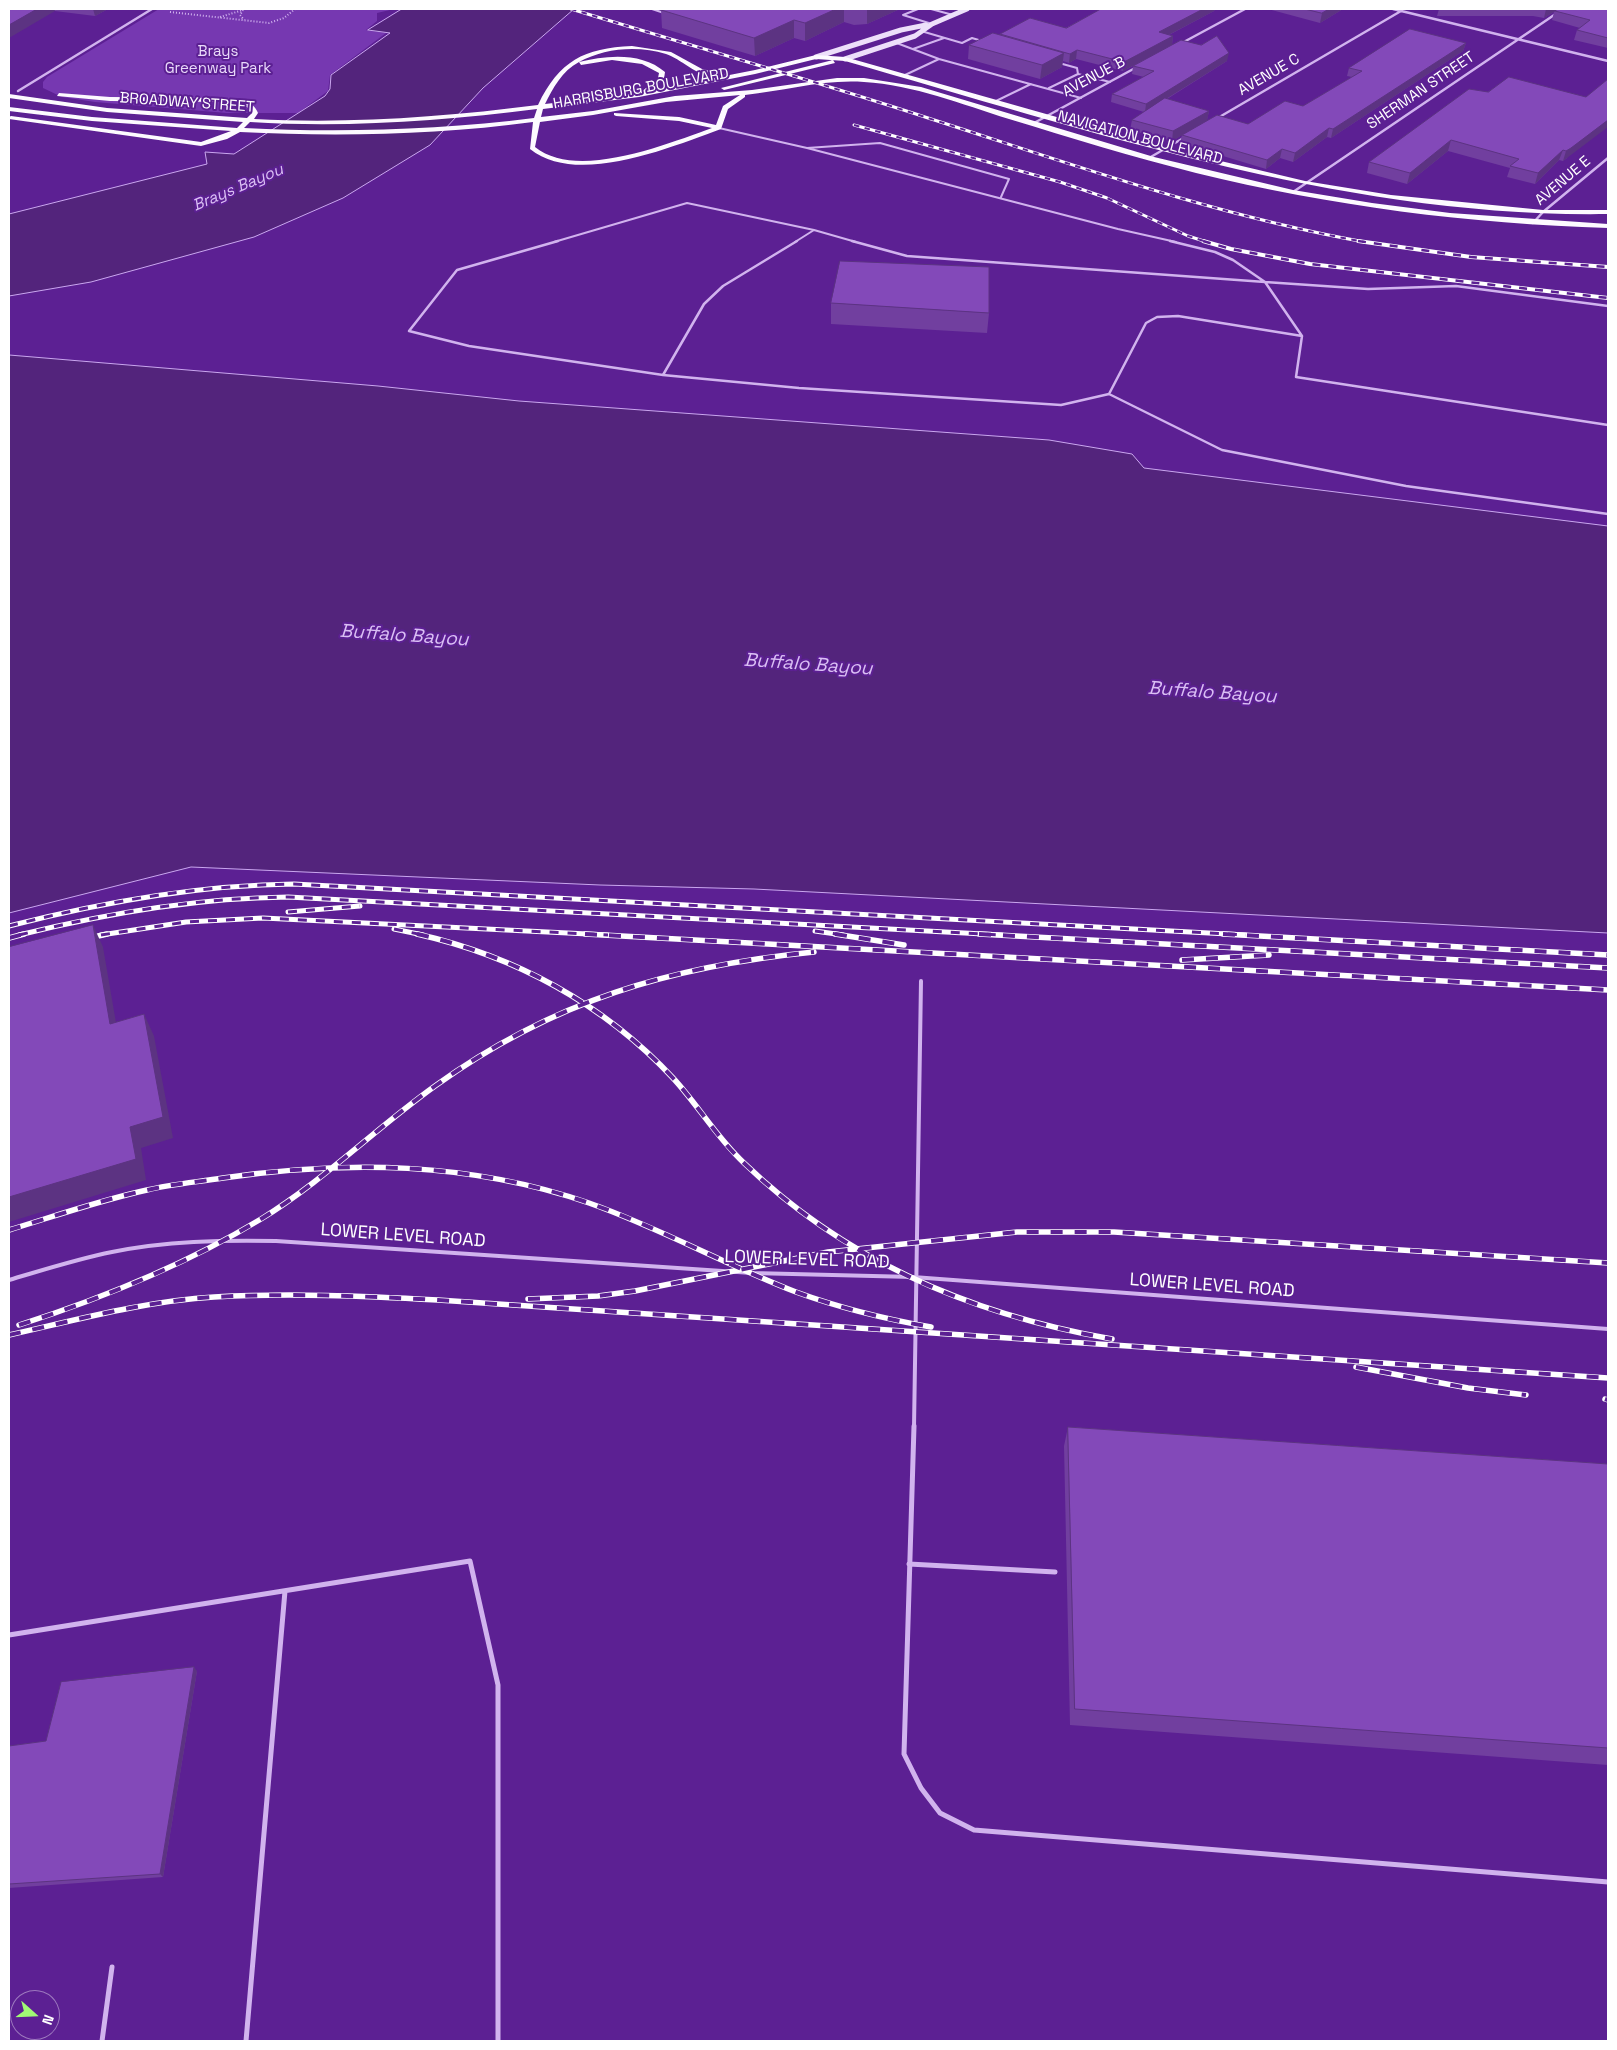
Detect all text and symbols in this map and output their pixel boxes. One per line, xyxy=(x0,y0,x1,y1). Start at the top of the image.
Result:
park label: Brays Greenway Park xyxy=(165,43,271,78)
street label: SHERMAN STREET xyxy=(1364,48,1478,134)
street label: AVENUE C xyxy=(1235,50,1303,100)
street label: AVENUE B xyxy=(1060,53,1128,101)
street label: HARRISBURG BOULEVARD xyxy=(552,65,730,113)
street label: BROADWAY STREET xyxy=(119,89,255,117)
street label: NAVIGATION BOULEVARD xyxy=(1056,107,1224,169)
street label: AVENUE E xyxy=(1532,153,1594,209)
water label: Brays Bayou xyxy=(190,160,286,216)
water label: Buffalo Bayou xyxy=(339,620,469,652)
water label: Buffalo Bayou xyxy=(743,649,873,681)
water label: Buffalo Bayou xyxy=(1147,677,1277,709)
street label: LOWER LEVEL ROAD xyxy=(320,1219,486,1253)
street label: LOWER LEVEL ROAD xyxy=(724,1246,890,1274)
street label: LOWER LEVEL ROAD xyxy=(1129,1269,1295,1303)
north arrow xyxy=(10,1990,60,2040)
text: N xyxy=(38,2012,58,2027)

